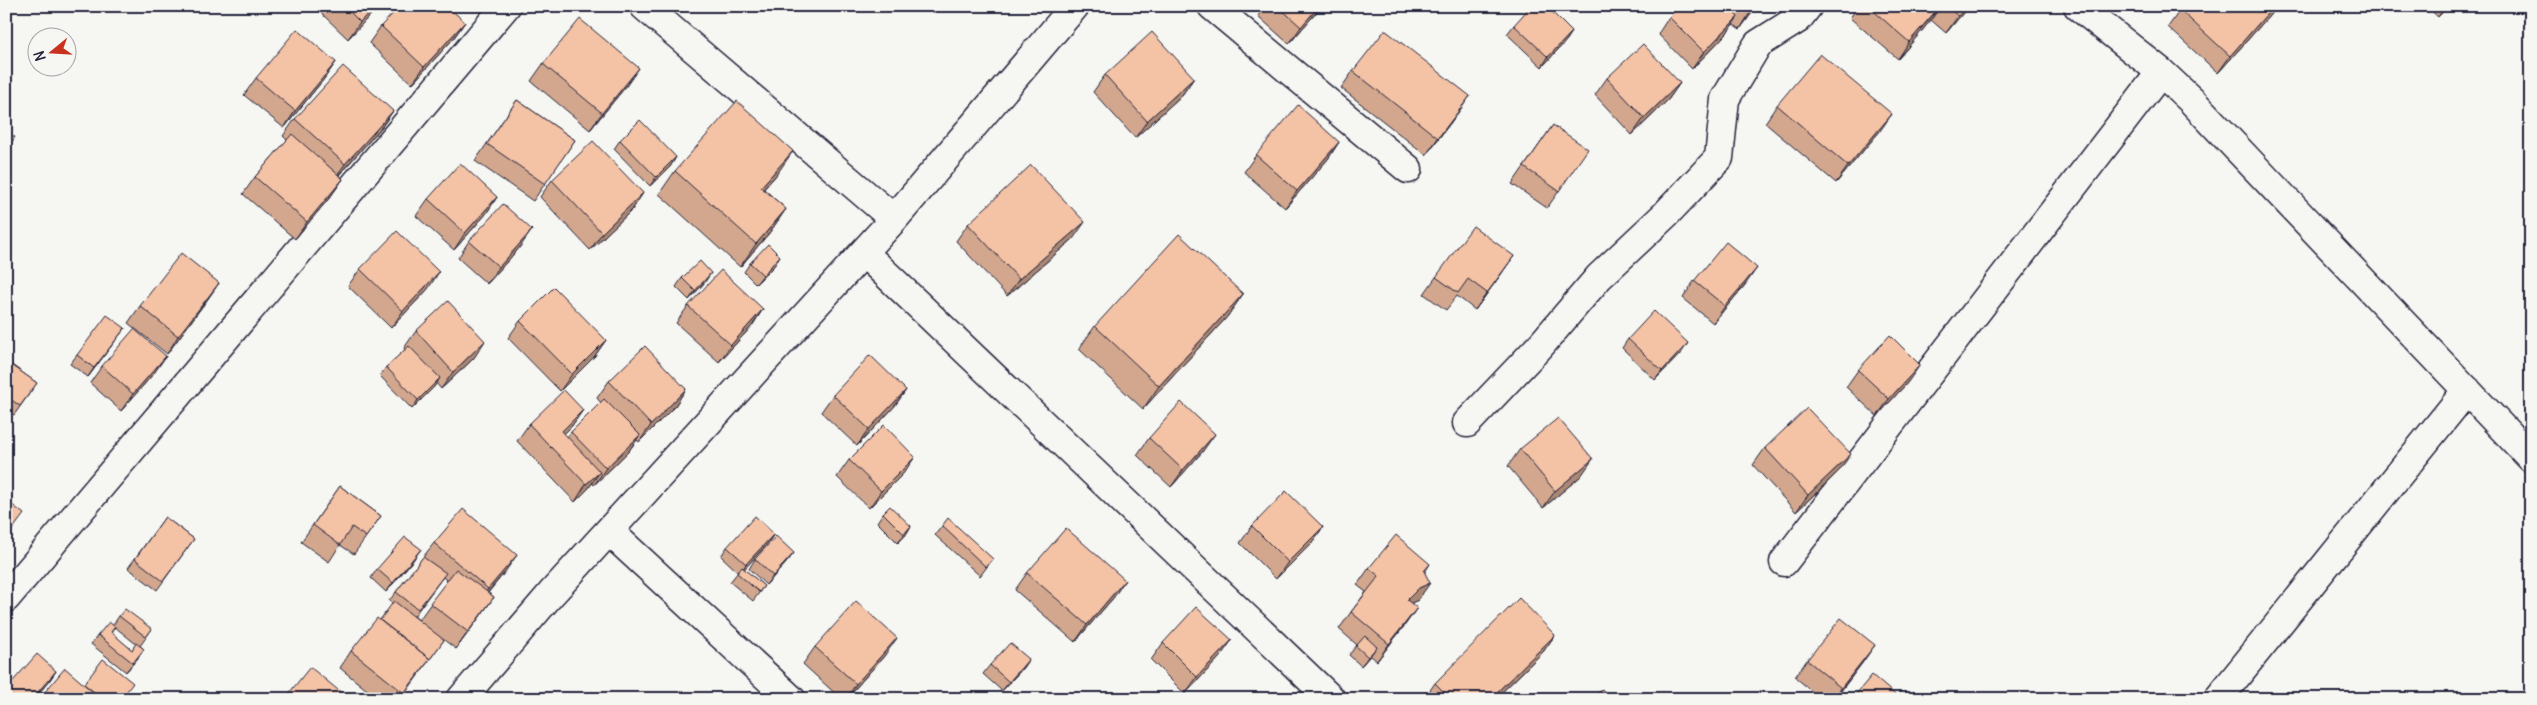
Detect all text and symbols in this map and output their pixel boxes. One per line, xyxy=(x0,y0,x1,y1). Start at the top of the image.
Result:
north arrow xyxy=(28,28,78,78)
text: N xyxy=(30,49,50,63)

